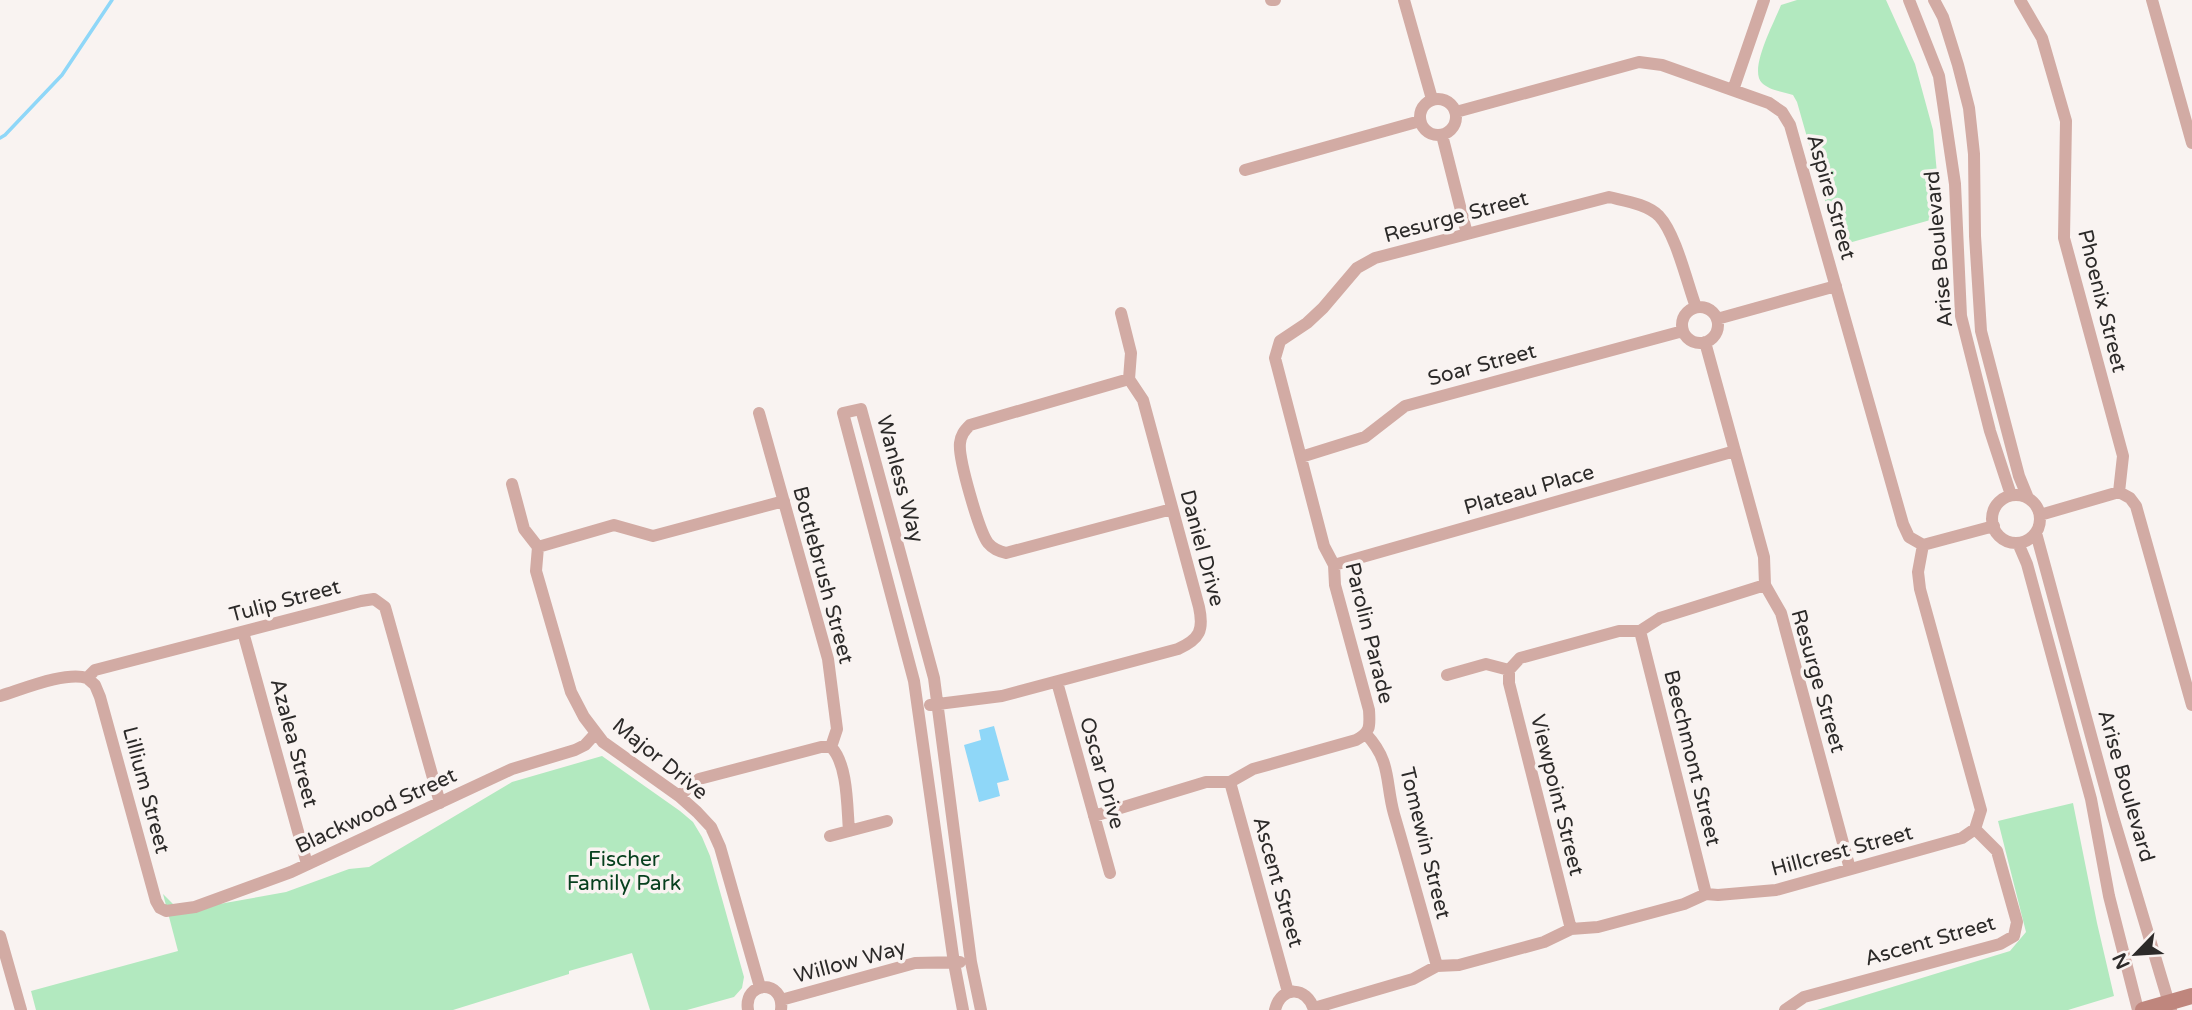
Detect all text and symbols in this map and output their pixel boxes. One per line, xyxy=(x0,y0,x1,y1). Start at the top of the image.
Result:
street label: Aspire Street xyxy=(1801,131,1861,263)
street label: Arise Boulevard xyxy=(1920,170,1958,328)
street label: Resurge Street xyxy=(1381,186,1531,248)
street label: Phoenix Street xyxy=(2072,227,2132,375)
street label: Soar Street xyxy=(1425,339,1539,391)
street label: Wanless Way xyxy=(871,412,929,546)
street label: Plateau Place xyxy=(1461,459,1597,521)
street label: Bottlebrush Street xyxy=(787,484,859,666)
street label: Daniel Drive xyxy=(1174,487,1230,609)
street label: Parolin Parade xyxy=(1339,560,1399,706)
street label: Tulip Street xyxy=(227,574,343,628)
street label: Resurge Street xyxy=(1786,606,1850,756)
street label: Beechmont Street xyxy=(1658,668,1726,848)
street label: Azalea Street xyxy=(265,676,323,810)
street label: Arise Boulevard xyxy=(2092,707,2160,865)
street label: Viewpoint Street xyxy=(1525,712,1589,878)
street label: Major Drive xyxy=(607,713,713,805)
street label: Oscar Drive xyxy=(1074,714,1130,832)
street label: Lillium Street xyxy=(117,724,175,856)
street label: Blackwood Street xyxy=(291,763,461,859)
street label: Tomewin Street xyxy=(1394,765,1456,921)
street label: Ascent Street xyxy=(1247,814,1309,950)
street label: Hillcrest Street xyxy=(1768,820,1916,882)
park label: Fischer Family Park xyxy=(567,847,681,896)
street label: Ascent Street xyxy=(1862,910,1998,972)
north arrow xyxy=(2101,919,2171,989)
street label: Willow Way xyxy=(791,935,909,989)
text: N xyxy=(2108,949,2135,972)

